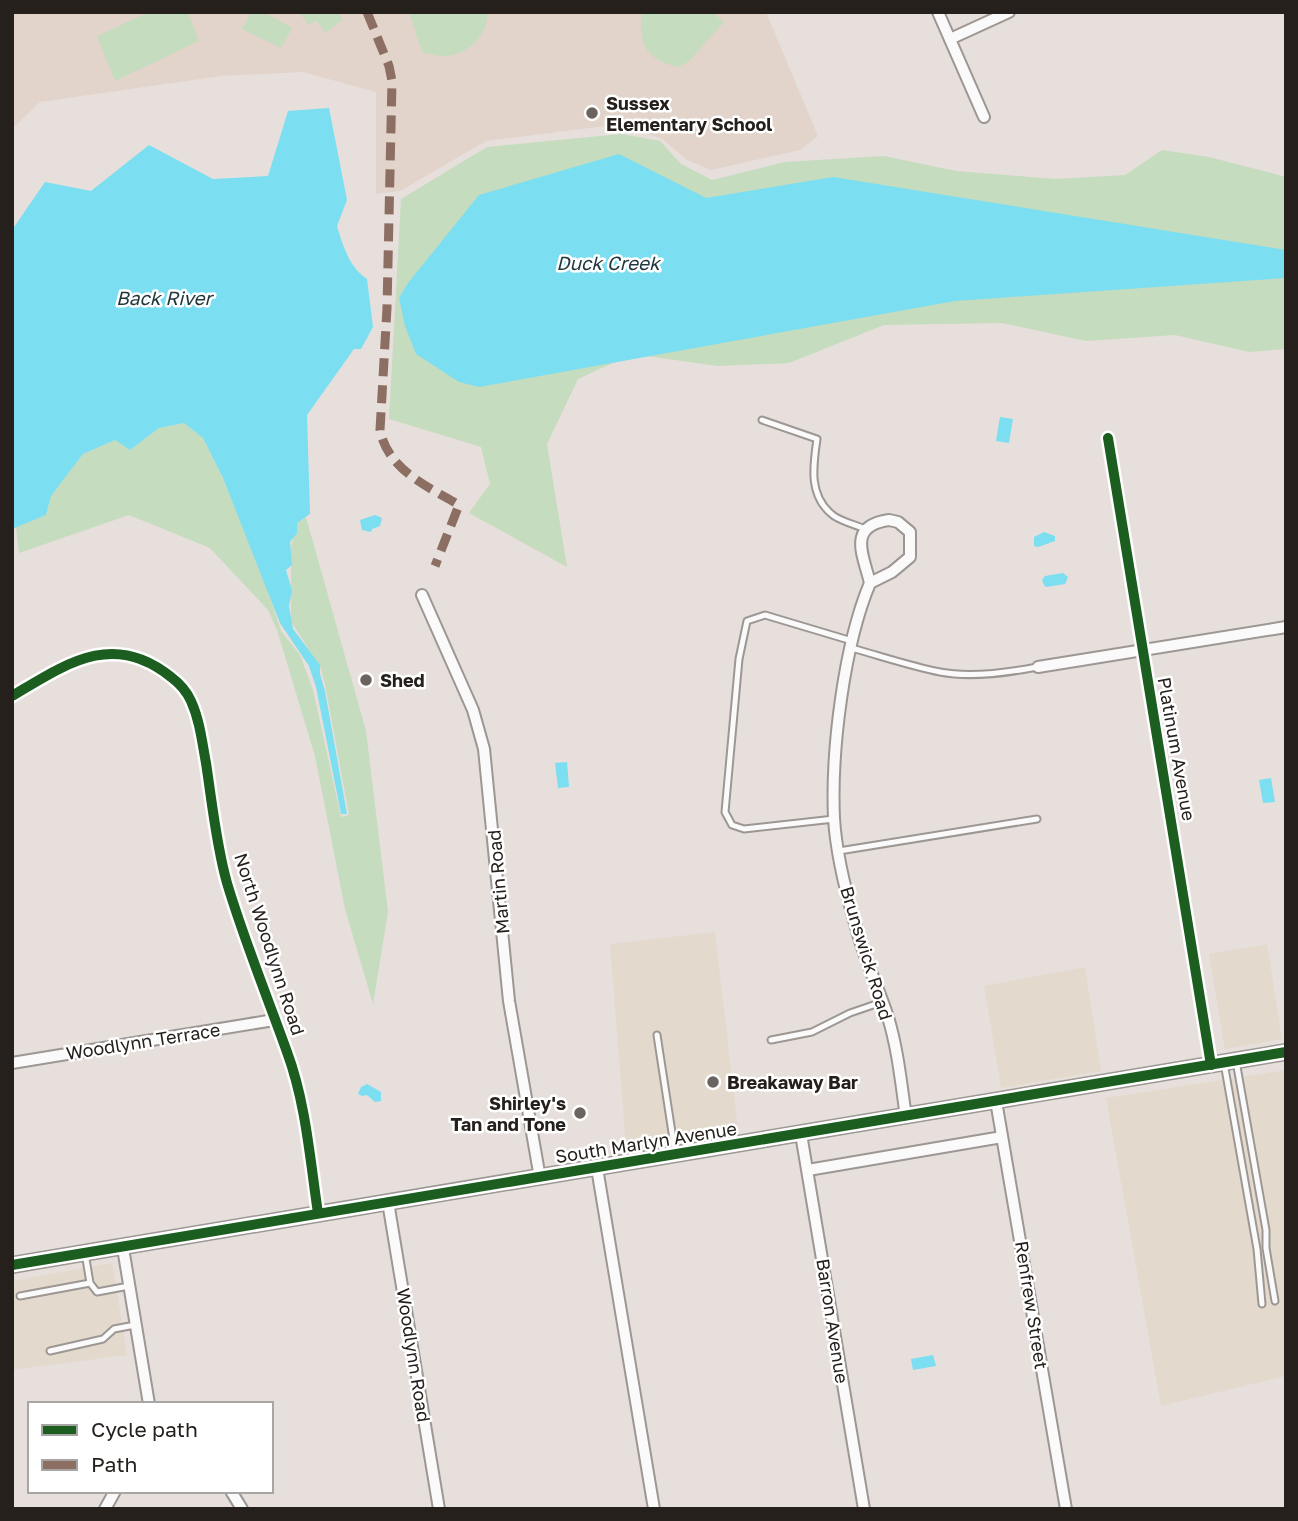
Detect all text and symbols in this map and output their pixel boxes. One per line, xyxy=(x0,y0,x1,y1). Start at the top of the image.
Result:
place label: Sussex Elementary School xyxy=(606,92,772,135)
marker: Sussex Elementary School xyxy=(584,105,600,121)
water label: Duck Creek xyxy=(556,251,662,274)
water label: Back River xyxy=(116,286,215,309)
place label: Shed xyxy=(380,669,425,691)
marker: Shed xyxy=(358,672,374,688)
street label: Platinum Avenue xyxy=(1154,675,1200,823)
street label: Martin Road xyxy=(482,829,514,935)
street label: North Woodlynn Road xyxy=(230,850,310,1038)
street label: Brunswick Road xyxy=(836,884,898,1022)
street label: Woodlynn Terrace xyxy=(64,1018,222,1064)
place label: Breakaway Bar xyxy=(727,1071,858,1093)
marker: Breakaway Bar xyxy=(705,1074,721,1090)
place label: Shirley's Tan and Tone xyxy=(450,1092,566,1135)
marker: Shirley's Tan and Tone xyxy=(572,1105,588,1121)
street label: South Marlyn Avenue xyxy=(554,1117,738,1167)
street label: Renfrew Street xyxy=(1011,1239,1053,1371)
street label: Barron Avenue xyxy=(812,1257,854,1385)
street label: Woodlynn Road xyxy=(393,1286,435,1424)
legend xyxy=(28,1402,273,1493)
text: Cycle path xyxy=(91,1416,198,1442)
text: Path xyxy=(91,1451,138,1477)

